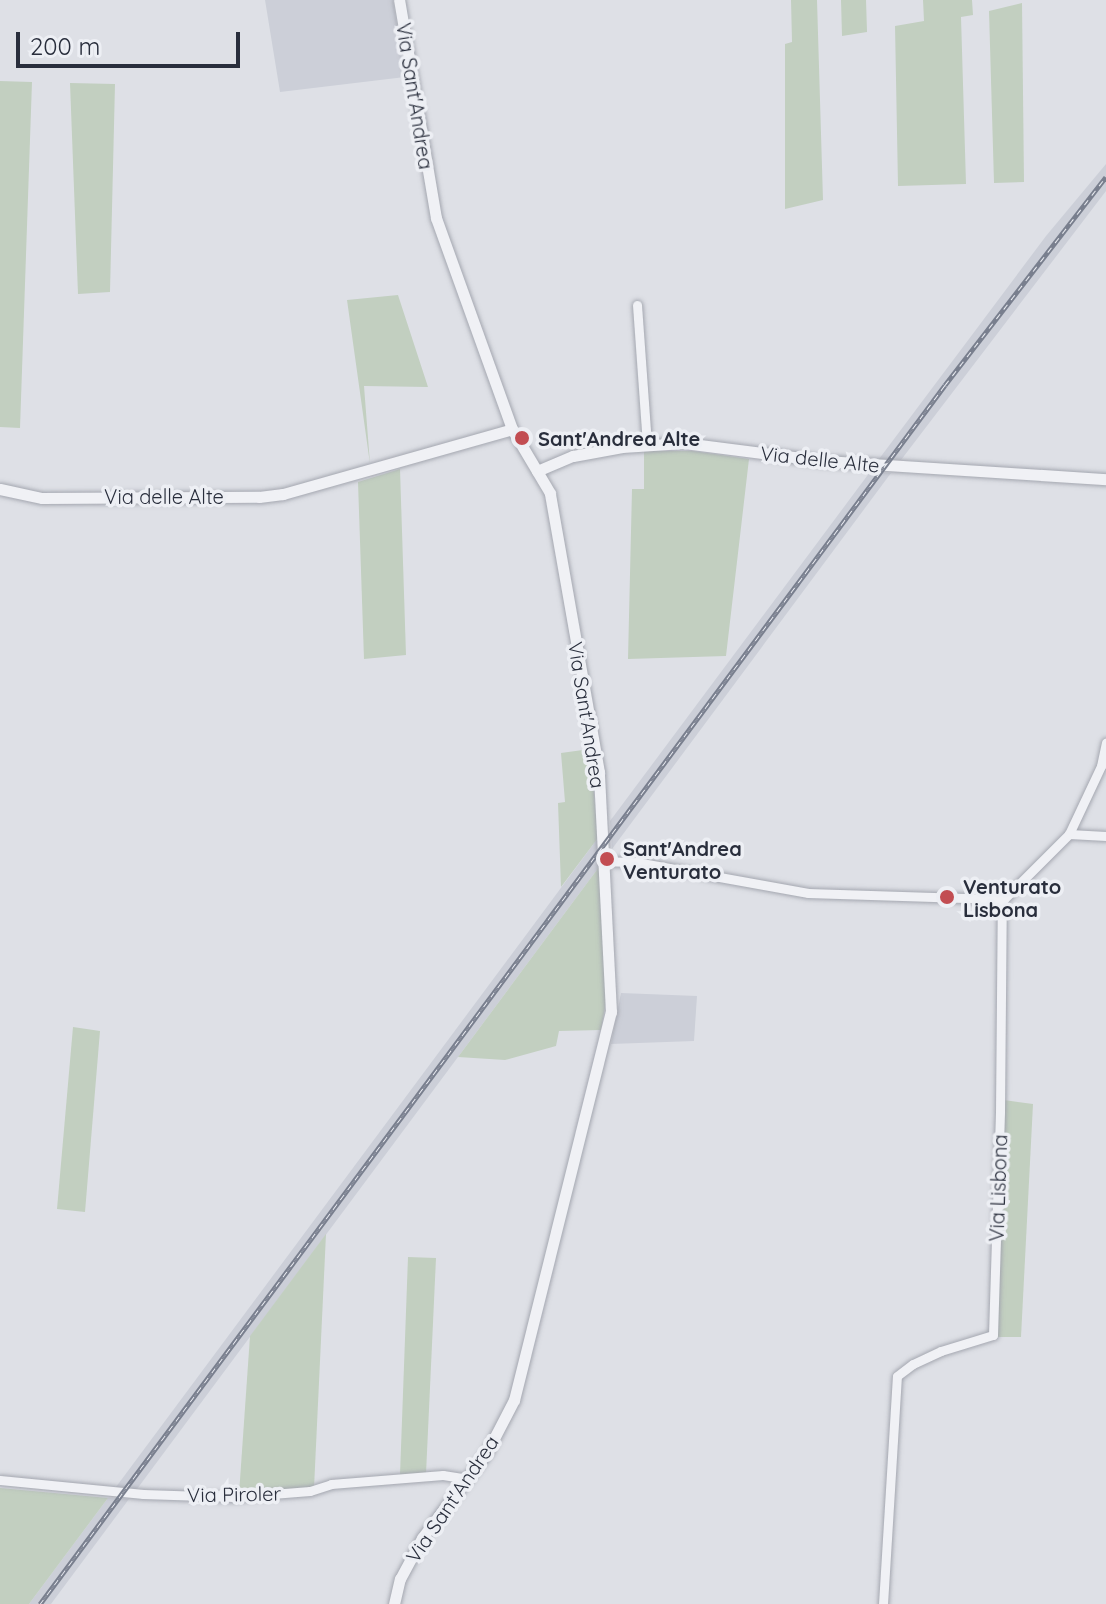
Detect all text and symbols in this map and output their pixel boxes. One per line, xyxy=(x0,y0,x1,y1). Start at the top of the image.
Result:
scale bar xyxy=(20,16,244,66)
street label: Via Sant'Andrea xyxy=(392,21,438,171)
text: 200 m xyxy=(30,31,100,61)
place label: Sant'Andrea Alte xyxy=(538,426,700,450)
marker: Sant'Andrea Alte xyxy=(513,429,531,447)
street label: Via delle Alte xyxy=(759,441,881,477)
street label: Via delle Alte xyxy=(104,484,224,508)
street label: Via Sant'Andrea xyxy=(564,640,610,790)
place label: Sant'Andrea Venturato xyxy=(623,836,742,883)
marker: Sant'Andrea Venturato xyxy=(598,850,616,868)
place label: Venturato Lisbona xyxy=(963,874,1061,921)
marker: Venturato Lisbona xyxy=(938,888,956,906)
street label: Via Lisbona xyxy=(984,1134,1012,1242)
street label: Via Sant'Andrea xyxy=(401,1431,503,1567)
street label: Via Piroler xyxy=(187,1481,281,1507)

